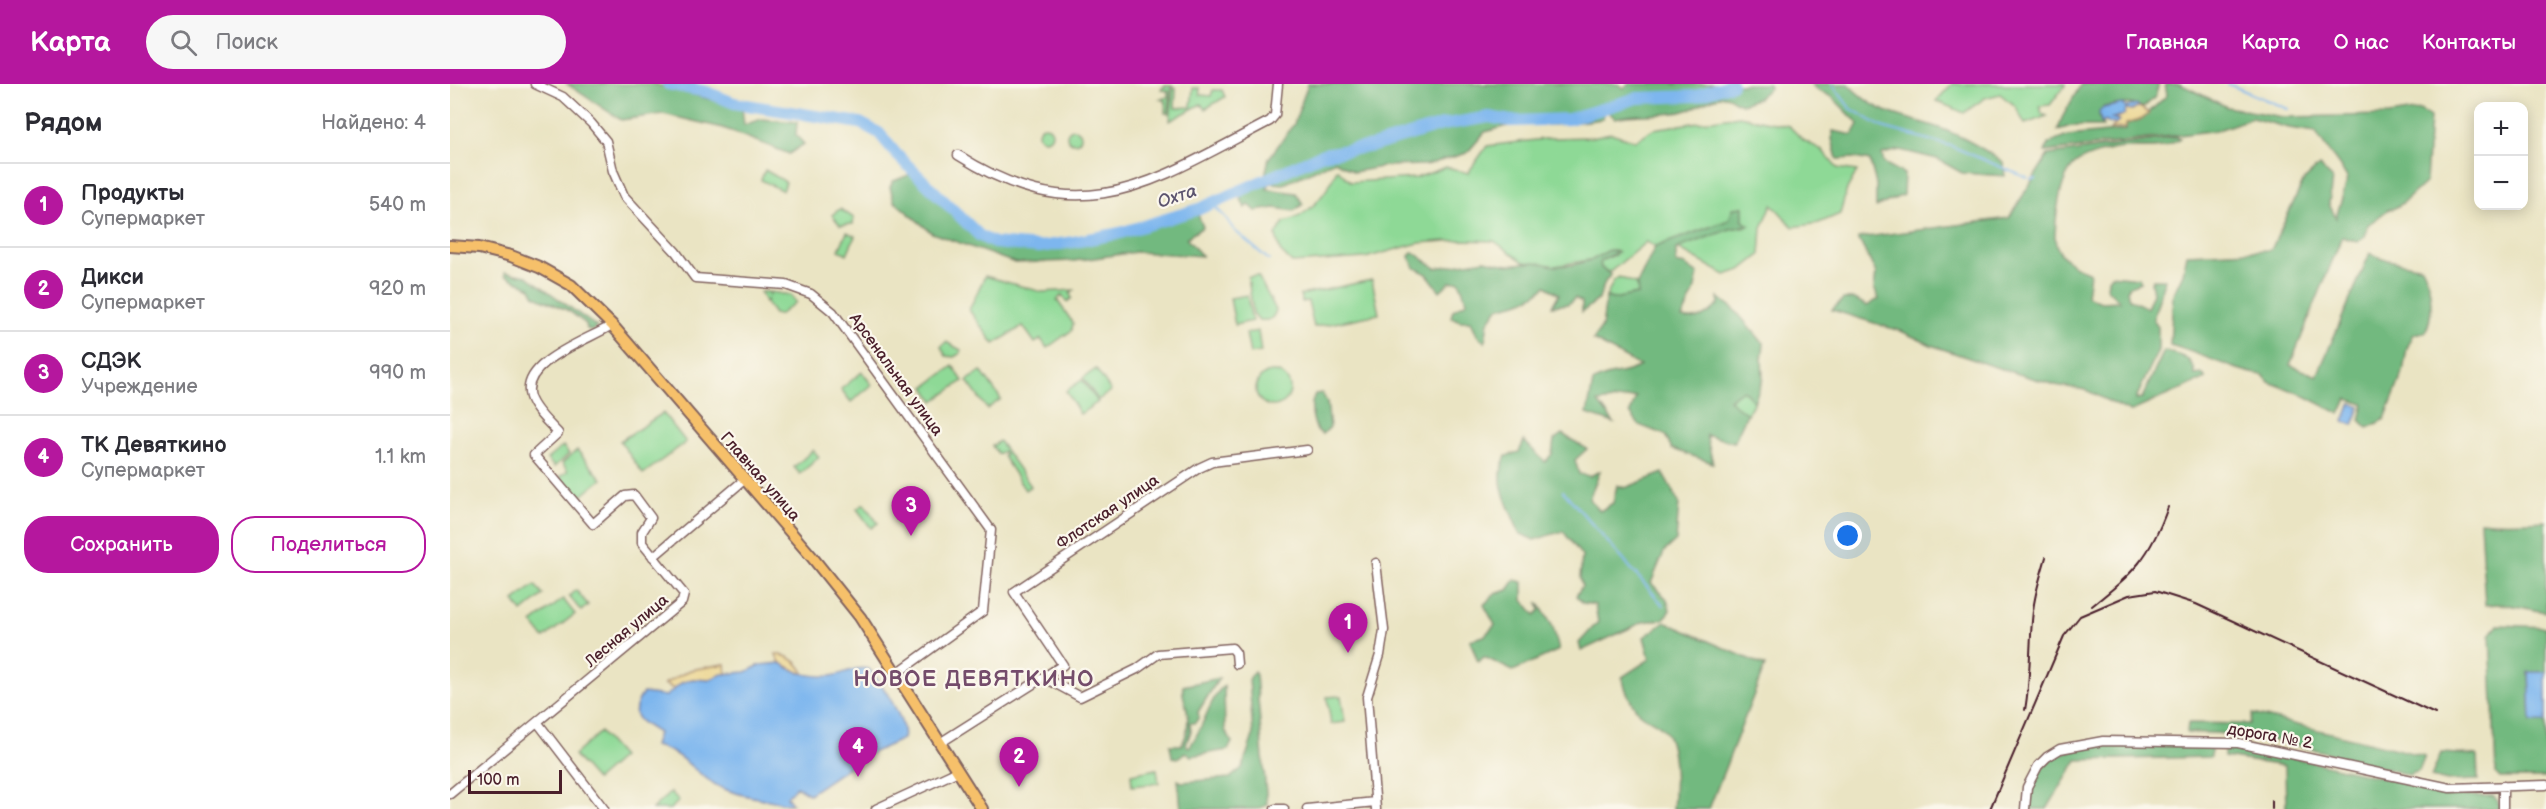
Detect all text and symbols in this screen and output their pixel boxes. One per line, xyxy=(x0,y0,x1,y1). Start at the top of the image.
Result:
search box xyxy=(146,15,566,69)
text: Карта xyxy=(30,26,110,59)
icon: search xyxy=(167,26,200,59)
text: Поиск xyxy=(215,29,278,56)
text: Главная xyxy=(2125,30,2208,55)
text: Карта xyxy=(2241,30,2300,55)
text: О нас xyxy=(2333,30,2389,55)
text: Контакты xyxy=(2422,30,2516,55)
map controls xyxy=(2474,102,2528,210)
button: + xyxy=(2474,102,2528,156)
text: Рядом xyxy=(24,108,102,139)
text: Найдено: 4 xyxy=(321,111,426,135)
button: − xyxy=(2474,156,2528,210)
text: Продукты xyxy=(81,180,185,207)
water label: Охта xyxy=(1155,180,1199,213)
text: 1 xyxy=(39,193,48,217)
text: 540 m xyxy=(369,193,426,217)
text: Супермаркет xyxy=(81,207,205,231)
text: Дикси xyxy=(81,264,144,291)
text: 2 xyxy=(38,277,49,301)
text: 920 m xyxy=(369,277,426,301)
text: Супермаркет xyxy=(81,291,205,315)
street label: Арсенальная улица xyxy=(844,309,947,440)
text: СДЭК xyxy=(81,348,141,375)
text: 3 xyxy=(38,361,49,385)
text: 990 m xyxy=(369,361,426,385)
text: Учреждение xyxy=(81,375,198,399)
street label: Главная улица xyxy=(716,429,804,526)
text: ТК Девяткино xyxy=(81,432,227,459)
text: 4 xyxy=(38,445,49,469)
text: 1.1 km xyxy=(375,445,426,469)
text: Супермаркет xyxy=(81,459,205,483)
street label: Флотская улица xyxy=(1053,471,1163,554)
pin: 3 xyxy=(892,486,930,536)
button: Сохранить xyxy=(24,516,219,573)
button: Поделиться xyxy=(231,516,426,573)
your location xyxy=(1833,521,1862,550)
street label: Лесная улица xyxy=(581,590,673,672)
pin: 1 xyxy=(1328,604,1368,653)
district label: НОВОЕ ДЕВЯТКИНО xyxy=(853,666,1095,693)
street label: дорога № 2 xyxy=(2226,720,2314,753)
pin: 4 xyxy=(838,728,878,777)
pin: 2 xyxy=(1000,738,1038,787)
scale bar xyxy=(468,767,562,794)
text: 100 m xyxy=(477,771,520,790)

